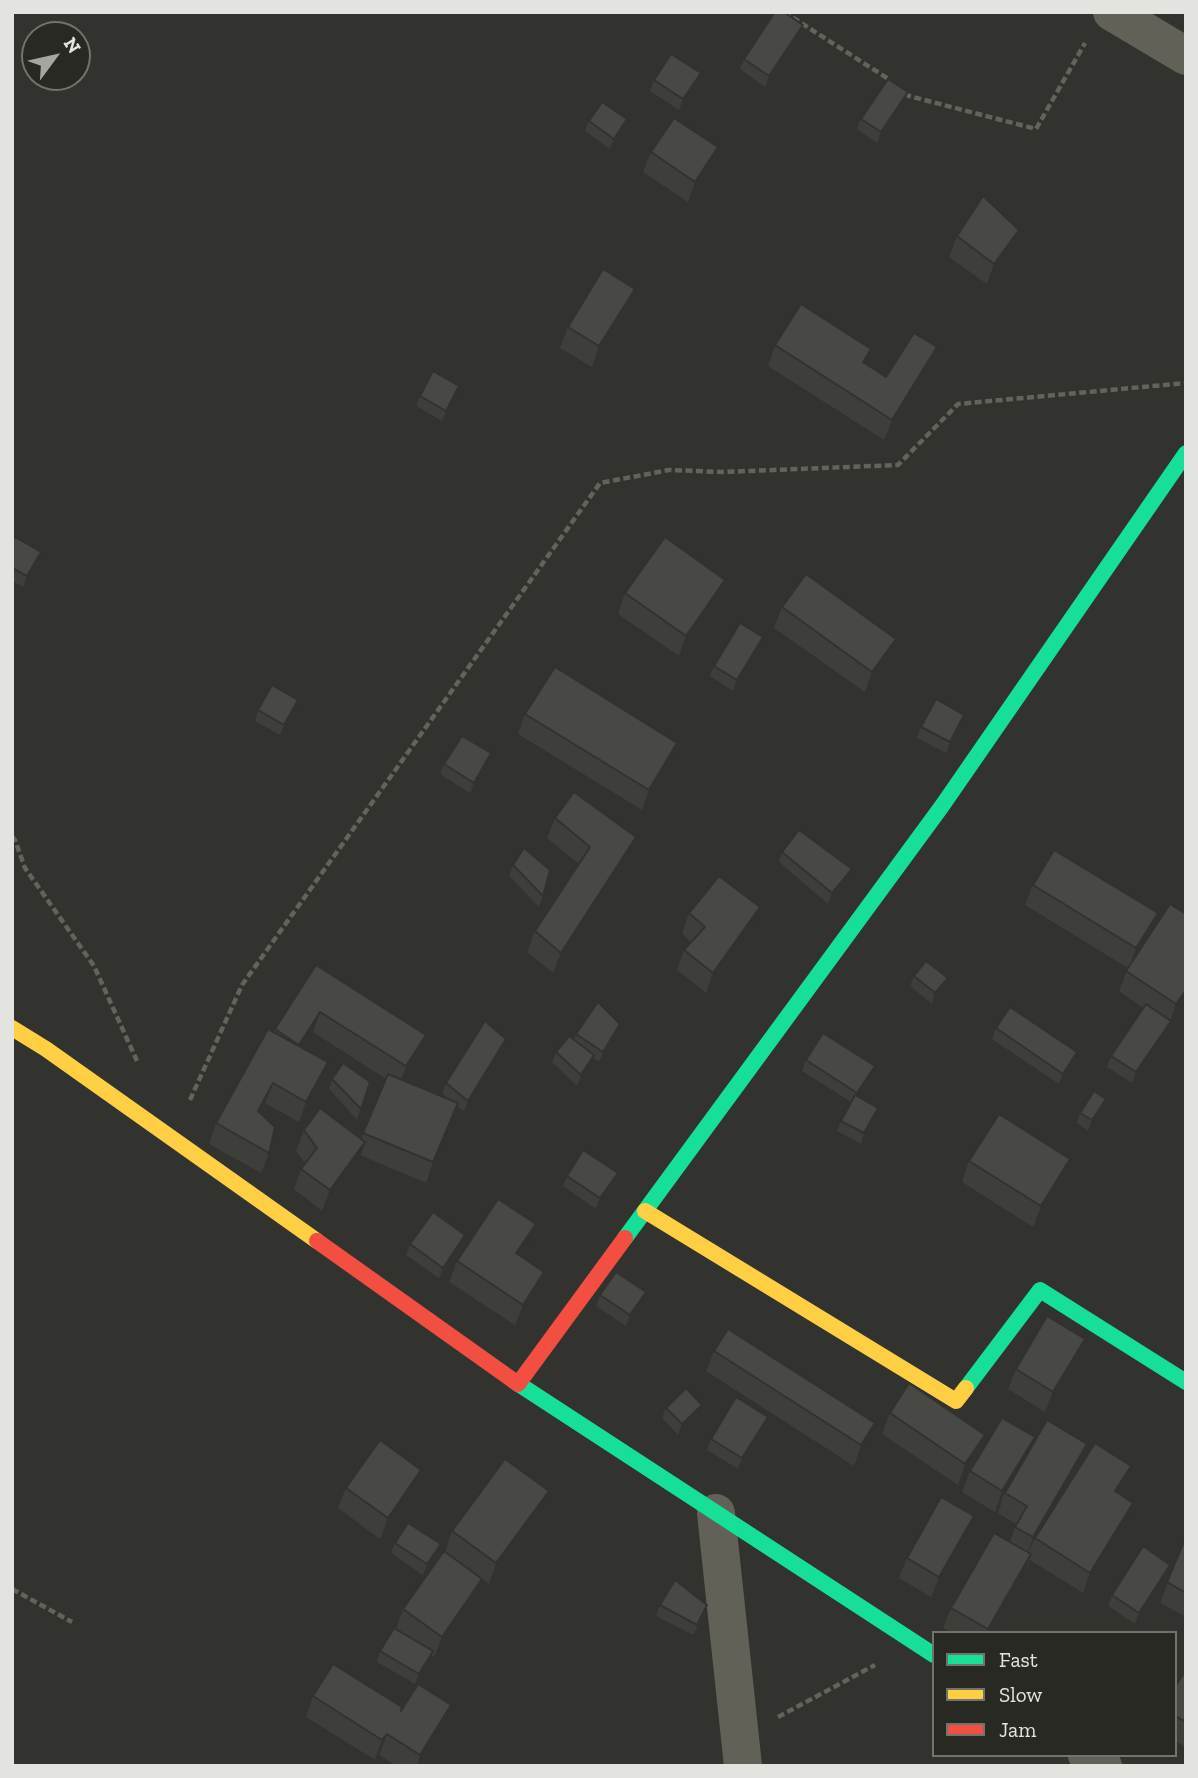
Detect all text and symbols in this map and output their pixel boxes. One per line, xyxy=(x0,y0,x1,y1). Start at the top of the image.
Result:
north arrow xyxy=(21,21,91,91)
text: N xyxy=(59,33,86,58)
legend xyxy=(932,1631,1177,1757)
text: Fast xyxy=(999,1647,1038,1672)
text: Slow xyxy=(999,1682,1042,1707)
text: Jam xyxy=(999,1717,1036,1742)

